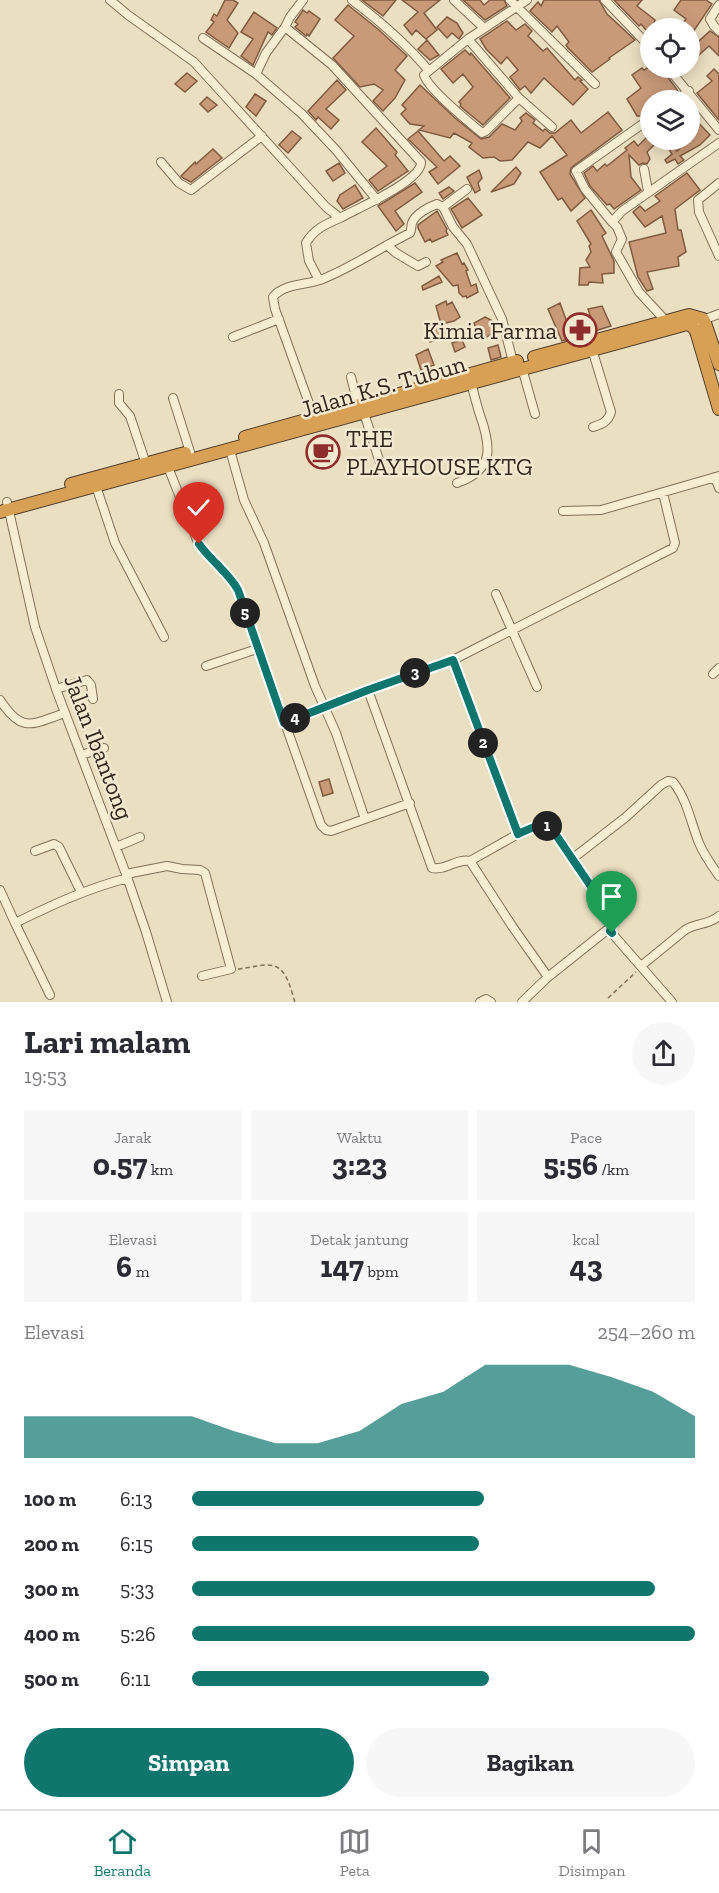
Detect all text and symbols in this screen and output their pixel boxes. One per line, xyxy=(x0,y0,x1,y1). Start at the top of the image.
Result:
map controls xyxy=(640,18,700,150)
button: locate xyxy=(640,18,700,78)
button: layers xyxy=(640,90,700,150)
pharmacy icon: Kimia Farma xyxy=(562,312,598,348)
place label: Kimia Farma xyxy=(423,316,557,345)
street label: Jalan K.S. Tubun xyxy=(297,348,469,423)
place label: THE PLAYHOUSE KTG xyxy=(346,424,533,481)
cafe icon: THE PLAYHOUSE KTG xyxy=(305,434,341,470)
pin xyxy=(173,482,224,544)
icon: check xyxy=(182,491,215,524)
pin: 5 xyxy=(230,598,260,628)
text: 5 xyxy=(241,603,249,622)
pin: 3 xyxy=(400,658,430,688)
text: 3 xyxy=(411,663,419,682)
street label: Jalan Ibantong xyxy=(58,670,140,824)
pin: 4 xyxy=(280,703,310,733)
text: 4 xyxy=(290,708,300,727)
pin: 2 xyxy=(468,728,498,758)
text: 2 xyxy=(479,733,487,752)
pin: 1 xyxy=(532,811,562,841)
text: 1 xyxy=(544,816,550,835)
pin xyxy=(586,871,637,933)
icon: arrive xyxy=(595,880,628,913)
text: Lari malam xyxy=(24,1022,190,1061)
button: share xyxy=(632,1022,695,1085)
text: 19:53 xyxy=(24,1064,67,1088)
text: Jarak xyxy=(114,1128,152,1147)
text: Waktu xyxy=(337,1128,382,1147)
text: Pace xyxy=(570,1128,602,1147)
text: 0.57 xyxy=(93,1147,147,1183)
text: 3:23 xyxy=(332,1147,387,1183)
text: 5:56 xyxy=(543,1147,598,1183)
text: km xyxy=(147,1160,173,1179)
text: /km xyxy=(598,1160,629,1179)
text: Elevasi xyxy=(109,1230,157,1249)
text: Detak jantung xyxy=(310,1230,409,1249)
text: kcal xyxy=(572,1230,600,1249)
text: 6 xyxy=(116,1249,132,1285)
text: 147 xyxy=(320,1249,364,1285)
text: 43 xyxy=(570,1249,603,1285)
text: m xyxy=(132,1262,150,1281)
text: bpm xyxy=(364,1262,399,1281)
text: Elevasi xyxy=(24,1320,84,1344)
text: 254–260 m xyxy=(597,1320,695,1344)
text: 100 m xyxy=(24,1487,76,1511)
text: 6:13 xyxy=(120,1487,153,1511)
text: 200 m xyxy=(24,1532,79,1556)
text: 6:15 xyxy=(120,1532,153,1556)
text: 300 m xyxy=(24,1577,79,1601)
text: 5:33 xyxy=(120,1577,154,1601)
text: 400 m xyxy=(24,1622,80,1646)
text: 5:26 xyxy=(120,1622,156,1646)
text: 500 m xyxy=(24,1667,79,1691)
text: 6:11 xyxy=(120,1667,151,1691)
button: Simpan xyxy=(24,1728,354,1797)
button: Bagikan xyxy=(366,1728,695,1797)
tab: Beranda xyxy=(94,1825,151,1880)
tab: Peta xyxy=(338,1825,371,1880)
tab: Disimpan xyxy=(559,1825,625,1880)

